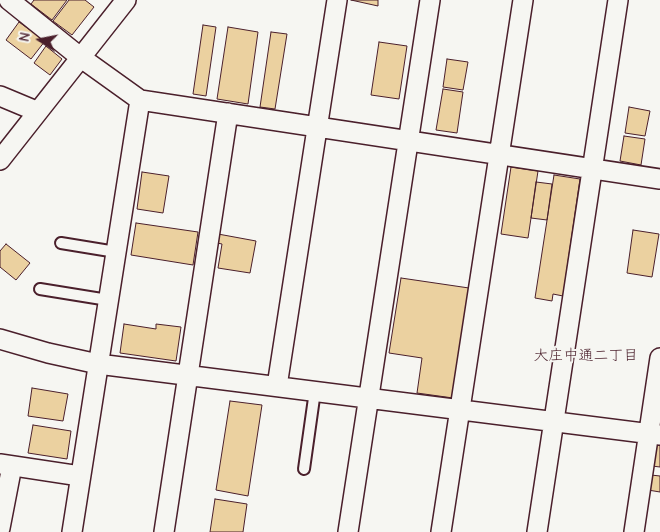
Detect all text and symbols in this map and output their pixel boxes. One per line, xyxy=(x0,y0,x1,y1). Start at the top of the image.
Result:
north arrow xyxy=(15,15,65,65)
text: N xyxy=(16,31,34,43)
district label: 大庄中通二丁目 xyxy=(534,347,638,365)

